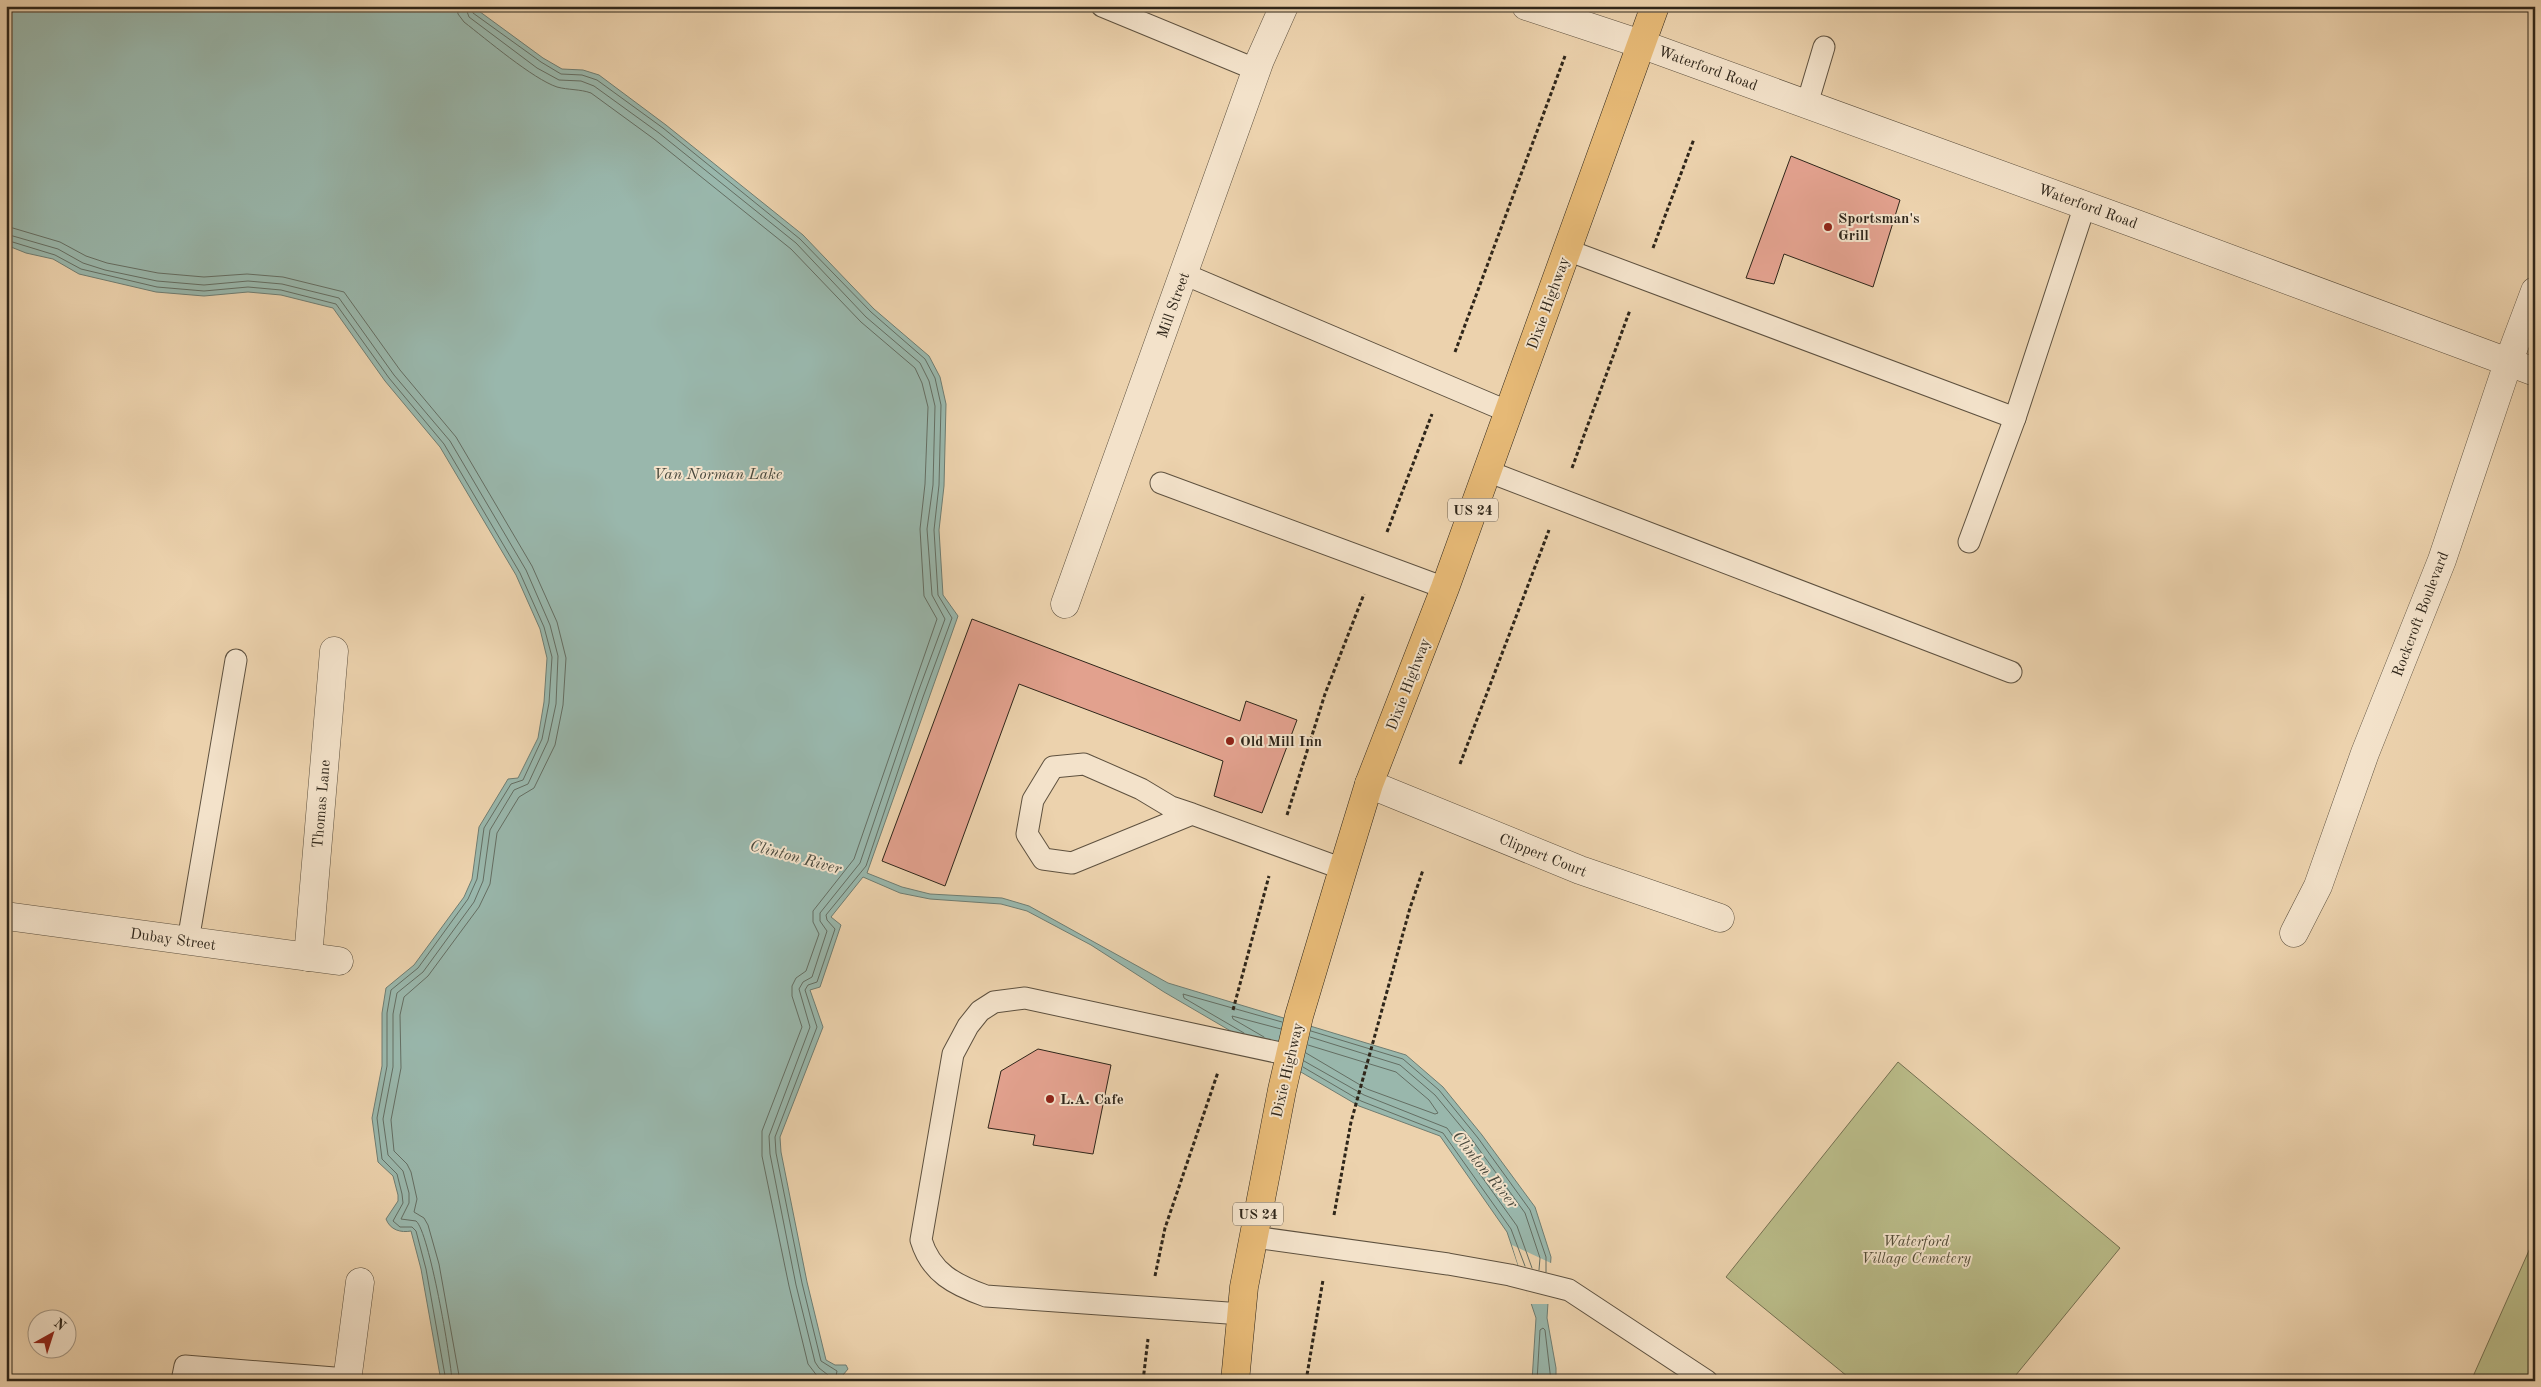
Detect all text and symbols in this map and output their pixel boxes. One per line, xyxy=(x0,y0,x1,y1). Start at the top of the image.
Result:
street label: Waterford Road xyxy=(1656,44,1759,94)
street label: Waterford Road xyxy=(2036,182,2139,232)
place label: Sportsman's Grill xyxy=(1838,212,1919,244)
marker: Sportsman's Grill xyxy=(1822,221,1834,233)
street label: Dixie Highway xyxy=(1526,255,1573,352)
street label: Mill Street xyxy=(1156,271,1193,340)
water label: Van Norman Lake xyxy=(654,467,783,483)
road number: US 24 xyxy=(1448,498,1498,522)
street label: Rockcroft Boulevard xyxy=(2391,550,2452,679)
street label: Dixie Highway xyxy=(1385,636,1434,733)
marker: Old Mill Inn xyxy=(1224,735,1236,747)
place label: Old Mill Inn xyxy=(1240,735,1322,750)
street label: Thomas Lane xyxy=(311,759,334,849)
street label: Clippert Court xyxy=(1496,832,1588,881)
water label: Clinton River xyxy=(748,838,844,878)
street label: Dubay Street xyxy=(129,927,217,954)
street label: Dixie Highway xyxy=(1270,1021,1307,1119)
marker: L.A. Cafe xyxy=(1044,1093,1056,1105)
place label: L.A. Cafe xyxy=(1060,1093,1124,1108)
water label: Clinton River xyxy=(1449,1129,1521,1213)
road number: US 24 xyxy=(1233,1202,1283,1226)
park label: Waterford Village Cemetery xyxy=(1861,1235,1971,1267)
north arrow xyxy=(28,1310,78,1360)
text: N xyxy=(51,1316,68,1334)

